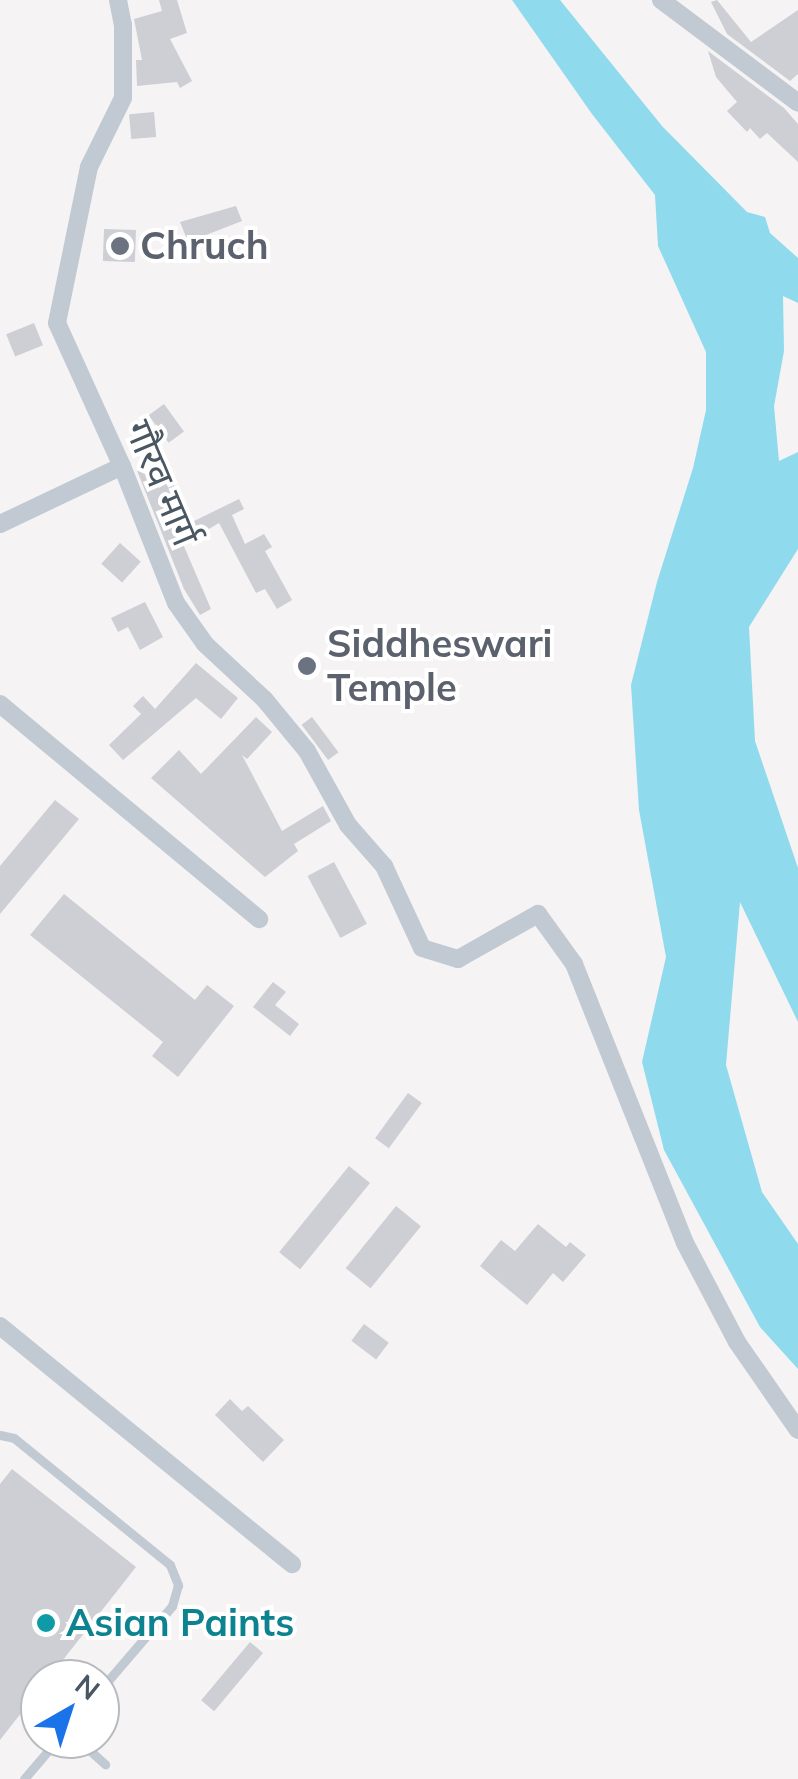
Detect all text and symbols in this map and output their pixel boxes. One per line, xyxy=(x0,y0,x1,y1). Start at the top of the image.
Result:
place label: Chruch xyxy=(140,223,269,269)
marker: Chruch xyxy=(109,235,131,257)
street label: गौरव मार्ग xyxy=(115,413,209,553)
place label: Siddheswari Temple xyxy=(327,621,553,711)
marker: Siddheswari Temple xyxy=(296,655,318,677)
place label: Asian Paints xyxy=(66,1600,294,1646)
marker: Asian Paints xyxy=(35,1612,57,1634)
north arrow xyxy=(20,1659,120,1759)
text: N xyxy=(69,1667,107,1707)

